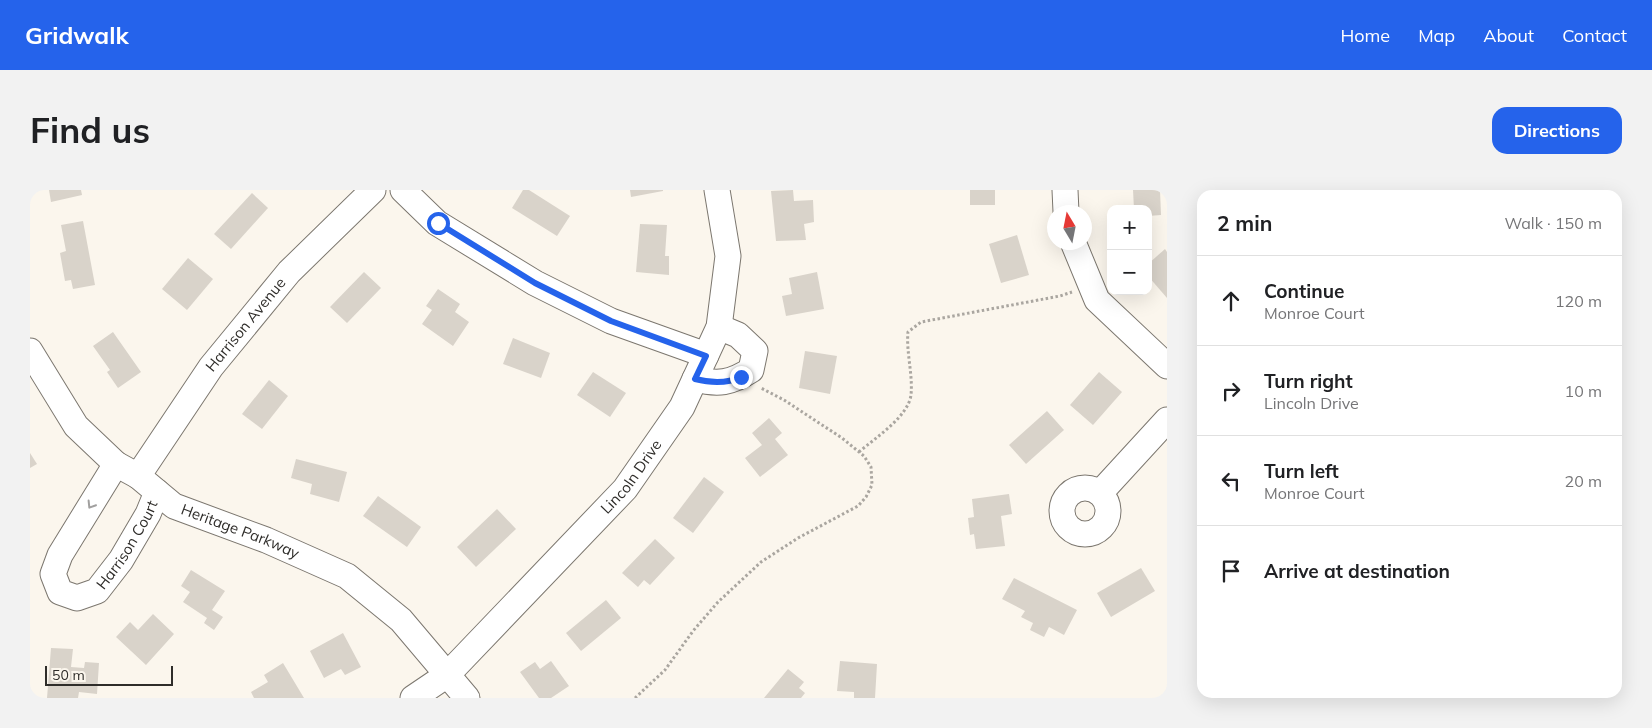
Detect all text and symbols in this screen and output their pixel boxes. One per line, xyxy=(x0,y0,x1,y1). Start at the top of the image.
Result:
text: Gridwalk xyxy=(25,20,129,50)
text: Home xyxy=(1340,24,1390,47)
text: Map xyxy=(1418,24,1455,47)
text: About xyxy=(1483,24,1534,47)
text: Contact xyxy=(1562,24,1627,47)
button: Directions xyxy=(1492,107,1622,154)
text: Find us xyxy=(30,108,150,152)
north arrow xyxy=(1047,205,1092,250)
map controls xyxy=(1107,205,1152,295)
button: + xyxy=(1107,205,1152,250)
text: 2 min xyxy=(1217,210,1272,236)
route start xyxy=(427,212,450,235)
text: Walk · 150 m xyxy=(1504,213,1602,233)
button: − xyxy=(1107,250,1152,295)
street label: Harrison Avenue xyxy=(201,273,290,375)
text: Continue xyxy=(1264,279,1344,303)
icon: ahead xyxy=(1217,287,1245,315)
text: 120 m xyxy=(1555,291,1602,311)
text: Monroe Court xyxy=(1264,303,1365,323)
route end xyxy=(730,366,753,389)
text: Turn right xyxy=(1264,369,1353,393)
icon: right xyxy=(1217,377,1245,405)
text: 10 m xyxy=(1565,381,1602,401)
text: Lincoln Drive xyxy=(1264,393,1359,413)
street label: Lincoln Drive xyxy=(596,436,665,518)
text: Turn left xyxy=(1264,459,1339,483)
icon: left xyxy=(1217,467,1245,495)
text: 20 m xyxy=(1565,471,1602,491)
text: Monroe Court xyxy=(1264,483,1365,503)
street label: Harrison Court xyxy=(92,497,162,593)
street label: Heritage Parkway xyxy=(179,499,303,563)
one-way arrow xyxy=(87,500,97,509)
icon: arrive xyxy=(1217,557,1245,585)
text: Arrive at destination xyxy=(1264,559,1450,583)
scale bar xyxy=(45,663,172,686)
text: 50 m xyxy=(52,666,85,684)

